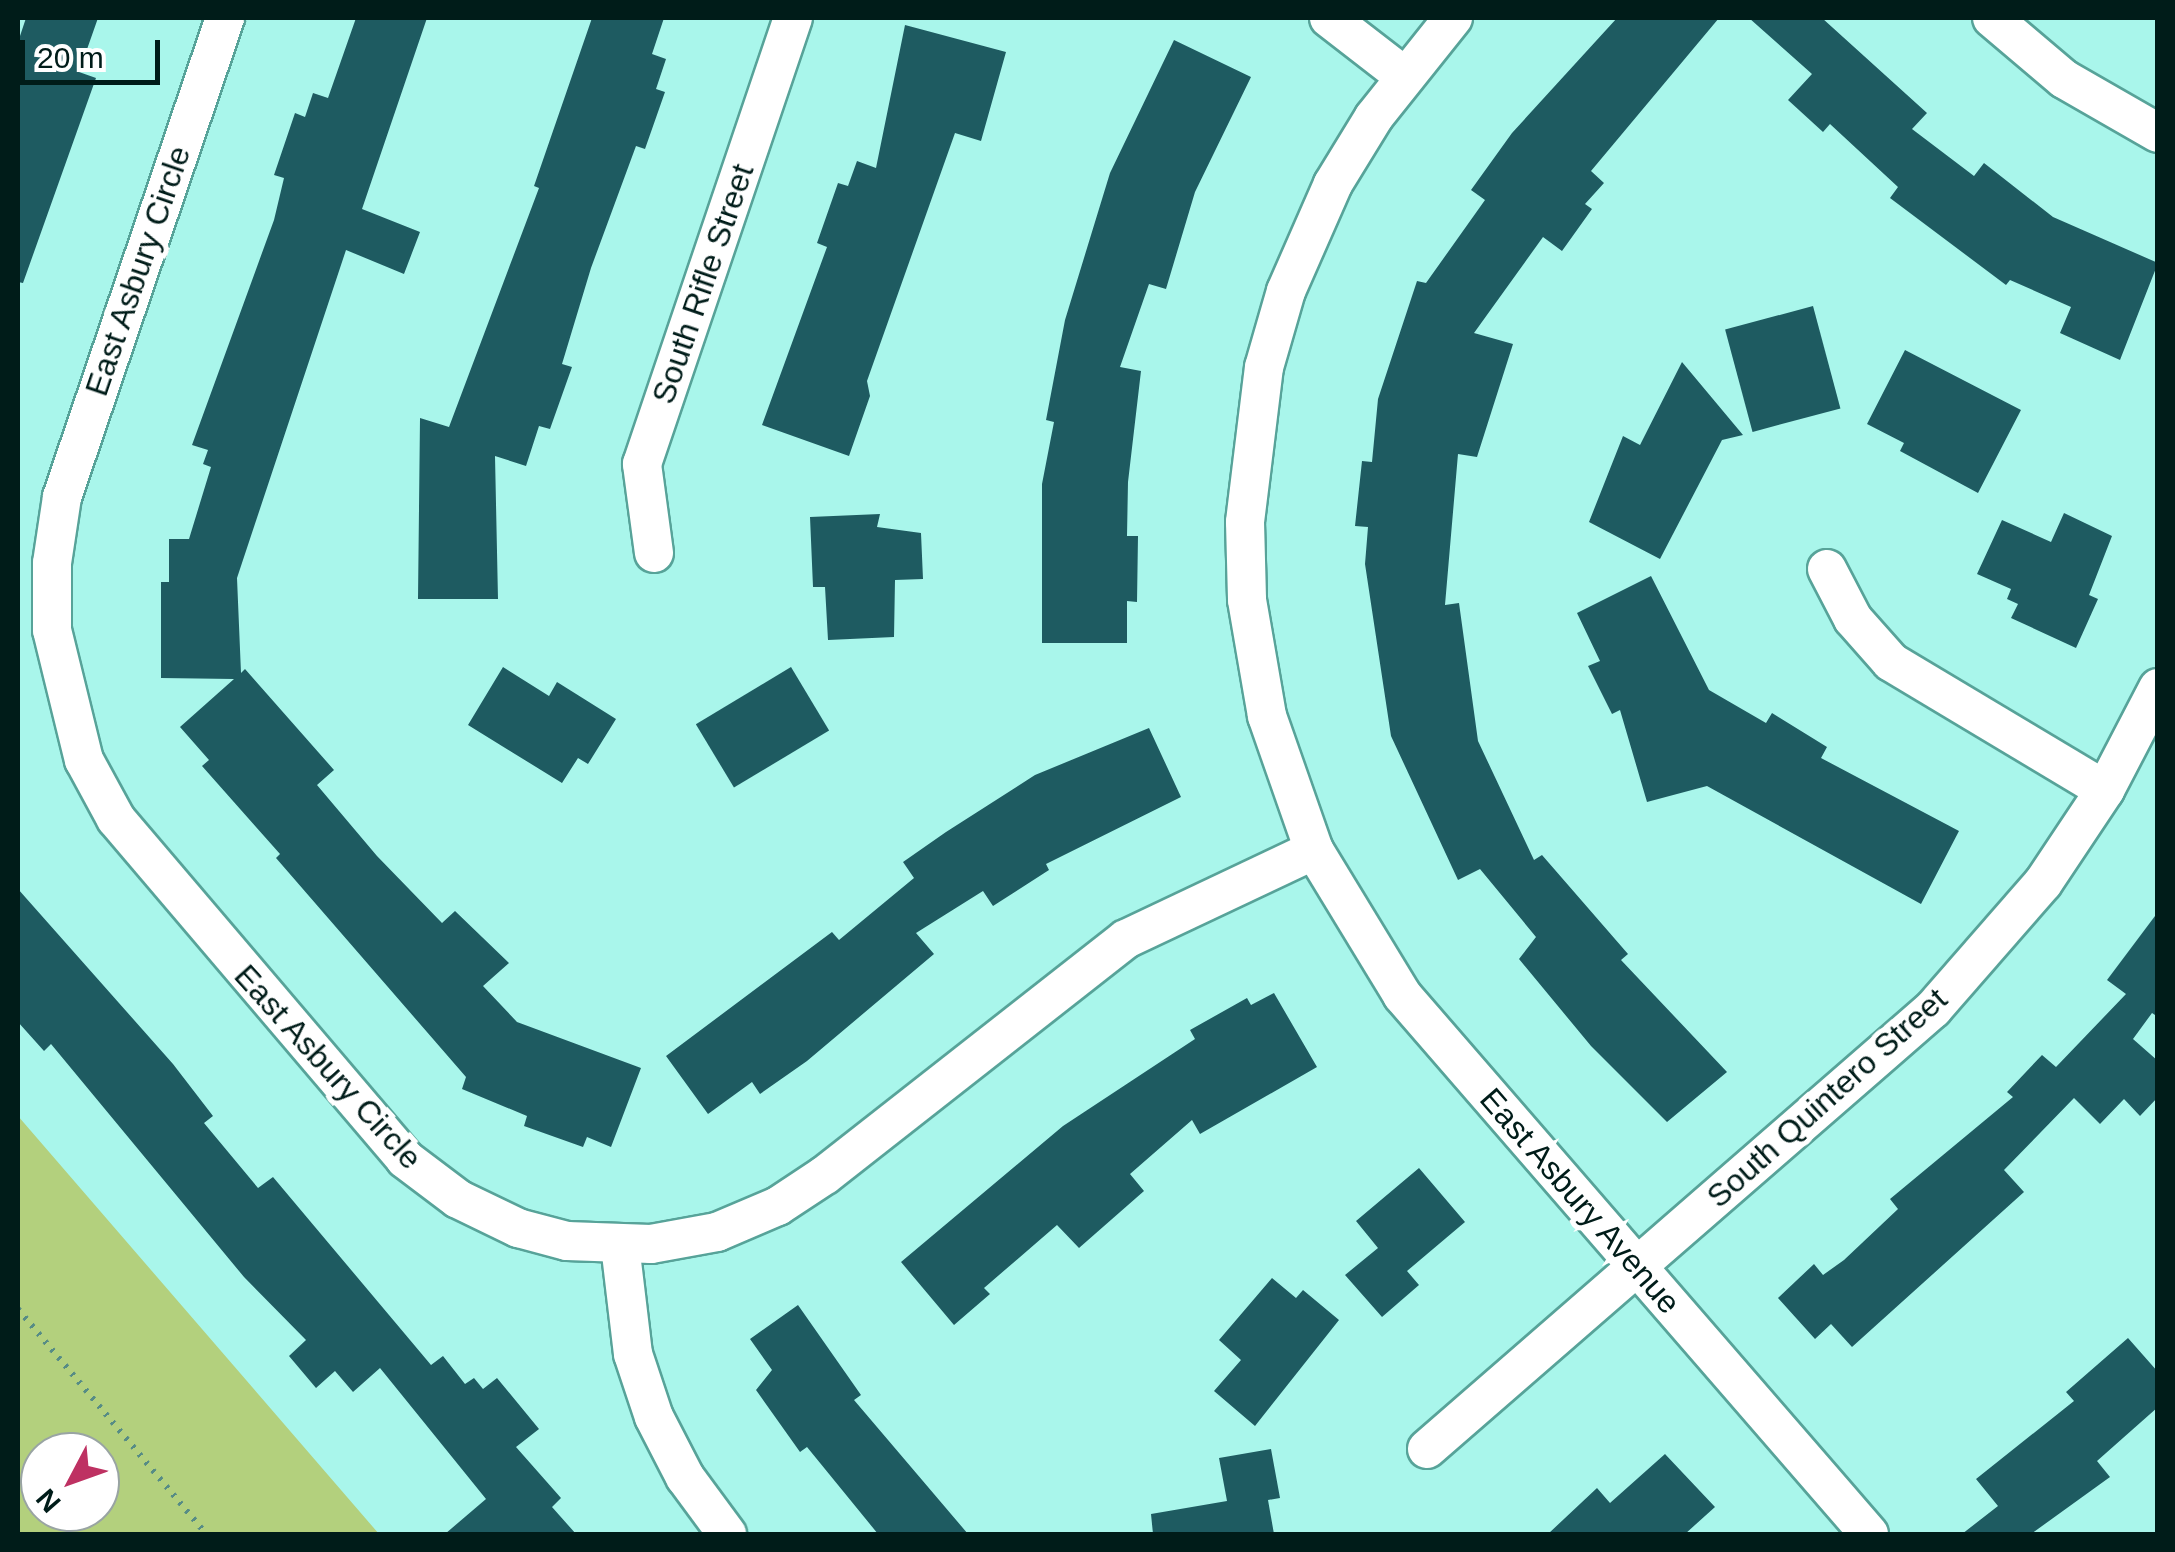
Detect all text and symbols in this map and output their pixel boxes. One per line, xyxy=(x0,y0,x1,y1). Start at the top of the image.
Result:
scale bar xyxy=(25,20,165,82)
text: 20 m xyxy=(37,41,104,74)
street label: East Asbury Circle xyxy=(77,140,199,402)
street label: South Rifle Street xyxy=(644,159,762,409)
street label: East Asbury Circle xyxy=(226,956,430,1178)
street label: South Quintero Street xyxy=(1699,980,1955,1216)
street label: East Asbury Avenue xyxy=(1471,1079,1689,1323)
north arrow xyxy=(20,1432,120,1532)
text: N xyxy=(30,1483,67,1519)

